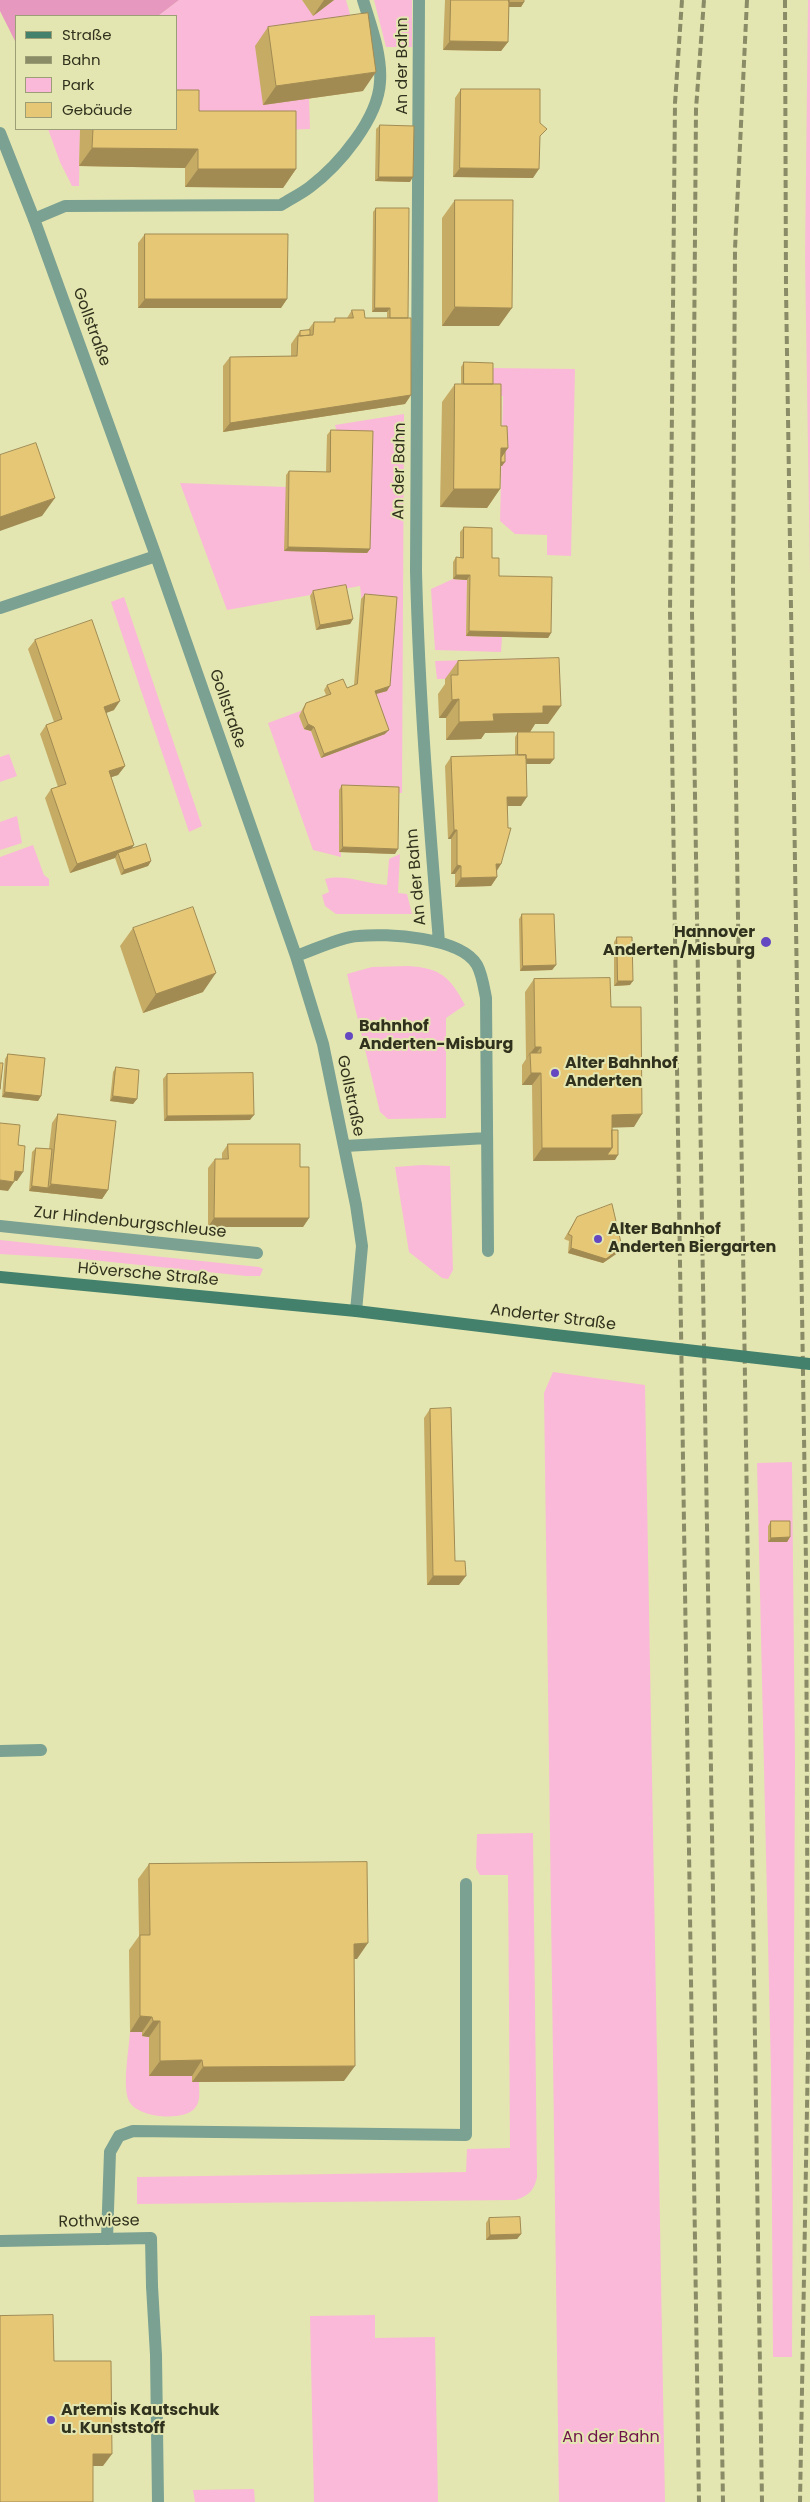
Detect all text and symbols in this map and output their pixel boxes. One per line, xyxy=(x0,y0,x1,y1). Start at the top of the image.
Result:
legend xyxy=(15,15,178,130)
street label: An der Bahn xyxy=(393,17,413,115)
text: Straße xyxy=(62,24,112,45)
text: Bahn xyxy=(62,49,101,70)
text: Park xyxy=(62,74,94,95)
text: Gebäude xyxy=(62,99,132,120)
street label: Gollstraße xyxy=(68,285,114,369)
street label: An der Bahn xyxy=(390,422,410,520)
street label: Gollstraße xyxy=(205,667,249,751)
street label: An der Bahn xyxy=(403,828,431,926)
place label: Hannover Anderten/Misburg xyxy=(603,923,755,961)
marker: Hannover Anderten/Misburg xyxy=(759,935,773,949)
place label: Bahnhof Anderten-Misburg xyxy=(359,1017,513,1055)
marker: Bahnhof Anderten-Misburg xyxy=(343,1030,355,1042)
street label: Gollstraße xyxy=(332,1054,368,1138)
place label: Alter Bahnhof Anderten xyxy=(565,1054,678,1092)
marker: Alter Bahnhof Anderten xyxy=(549,1067,561,1079)
street label: Zur Hindenburgschleuse xyxy=(33,1203,227,1243)
place label: Alter Bahnhof Anderten Biergarten xyxy=(608,1220,776,1258)
marker: Alter Bahnhof Anderten Biergarten xyxy=(592,1233,604,1245)
street label: Höversche Straße xyxy=(77,1259,219,1291)
street label: Anderter Straße xyxy=(489,1301,617,1335)
street label: Rothwiese xyxy=(58,2212,140,2232)
place label: Artemis Kautschuk u. Kunststoff xyxy=(61,2401,219,2439)
marker: Artemis Kautschuk u. Kunststoff xyxy=(45,2414,57,2426)
park label: An der Bahn xyxy=(562,2428,660,2448)

